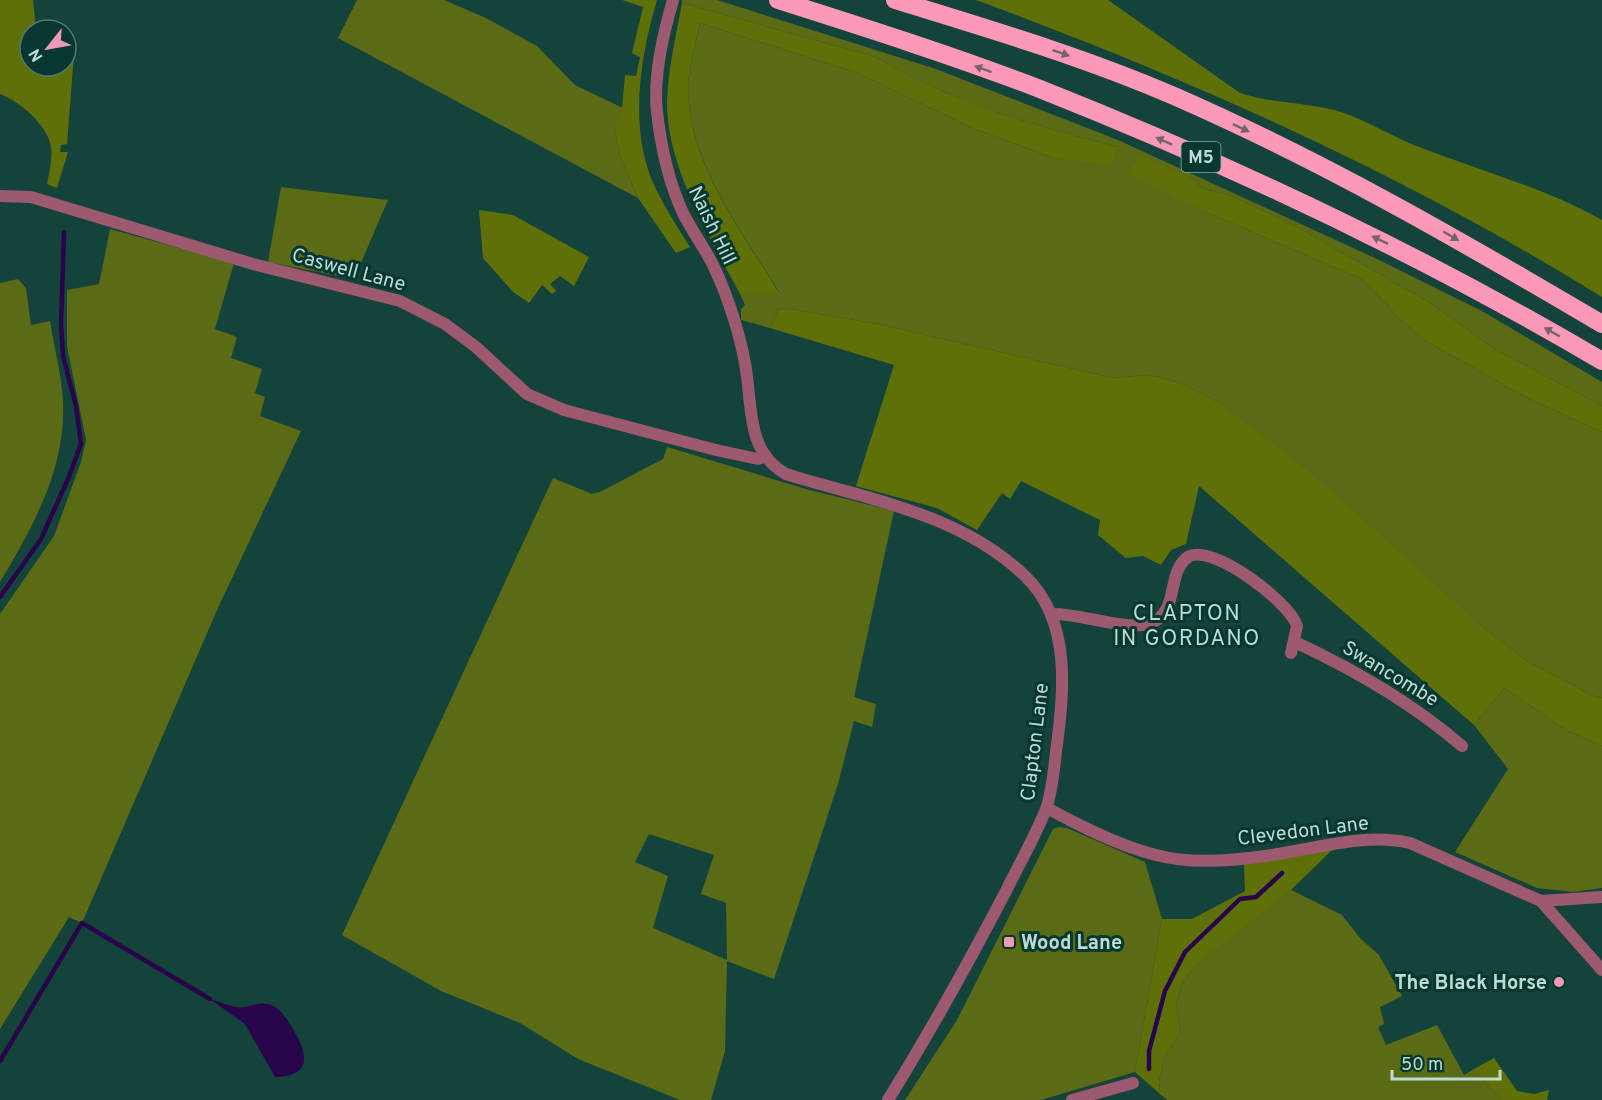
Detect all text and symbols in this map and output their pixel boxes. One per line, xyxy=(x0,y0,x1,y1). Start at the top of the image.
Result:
north arrow xyxy=(18,18,78,78)
text: N xyxy=(25,45,48,65)
one-way arrow xyxy=(1052,48,1070,58)
one-way arrow xyxy=(974,63,992,73)
one-way arrow xyxy=(1232,123,1249,132)
one-way arrow xyxy=(1155,136,1173,145)
road number: M5 xyxy=(1182,142,1220,172)
street label: Naish Hill xyxy=(681,182,741,269)
one-way arrow xyxy=(1443,230,1460,240)
one-way arrow xyxy=(1371,235,1388,244)
street label: Caswell Lane xyxy=(289,243,408,299)
one-way arrow xyxy=(1543,327,1560,337)
district label: CLAPTON IN GORDANO xyxy=(1113,601,1261,653)
street label: Swancombe xyxy=(1337,636,1443,714)
street label: Clapton Lane xyxy=(1016,682,1056,803)
street label: Clevedon Lane xyxy=(1236,811,1371,853)
place label: Wood Lane xyxy=(1021,931,1122,957)
marker: Wood Lane xyxy=(1002,935,1016,949)
place label: The Black Horse xyxy=(1395,971,1547,997)
marker: The Black Horse xyxy=(1552,975,1566,989)
scale bar xyxy=(1392,1043,1500,1081)
text: 50 m xyxy=(1401,1054,1443,1077)

